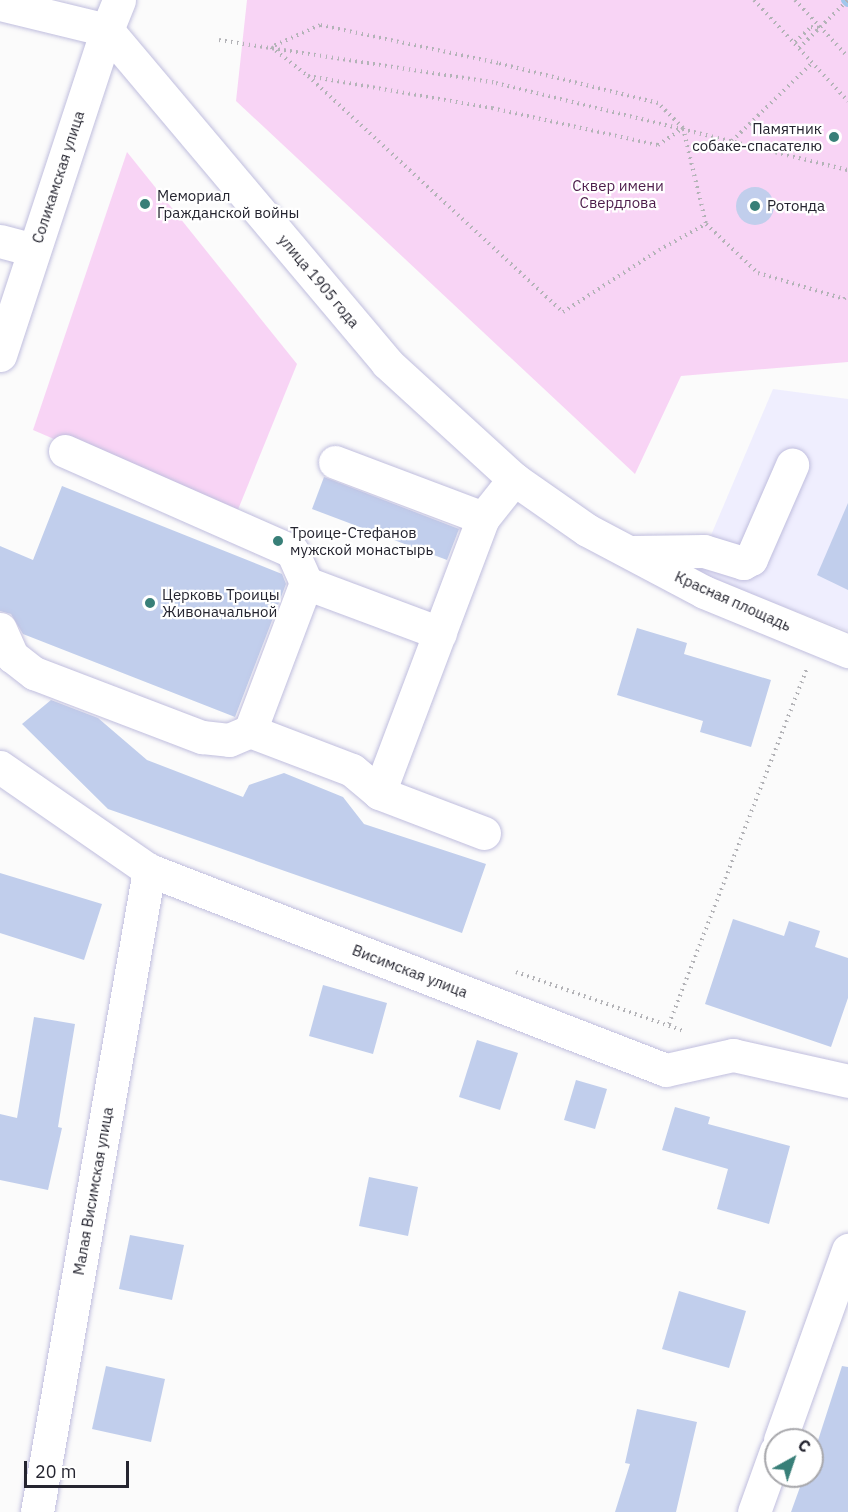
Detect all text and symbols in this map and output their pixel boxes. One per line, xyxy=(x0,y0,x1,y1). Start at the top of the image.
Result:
street label: Соликамская улица xyxy=(28,108,88,246)
place label: Памятник собаке-спасателю xyxy=(692,119,822,154)
marker: Памятник собаке-спасателю xyxy=(827,130,841,144)
park label: Сквер имени Свердлова xyxy=(572,176,664,211)
place label: Мемориал Гражданской войны xyxy=(157,186,299,221)
marker: Мемориал Гражданской войны xyxy=(138,197,152,211)
place label: Ротонда xyxy=(767,197,825,215)
marker: Ротонда xyxy=(748,199,762,213)
street label: улица 1905 года xyxy=(275,231,363,331)
place label: Троице-Стефанов мужской монастырь xyxy=(290,523,433,558)
marker: Троице-Стефанов мужской монастырь xyxy=(271,534,285,548)
street label: Красная площадь xyxy=(672,567,794,635)
place label: Церковь Троицы Живоначальной xyxy=(162,585,280,620)
marker: Церковь Троицы Живоначальной xyxy=(143,596,157,610)
street label: Висимская улица xyxy=(350,941,470,1001)
street label: Малая Висимская улица xyxy=(69,1105,117,1277)
north arrow xyxy=(764,1428,824,1488)
text: С xyxy=(794,1435,815,1457)
scale bar xyxy=(27,1449,132,1487)
text: 20 m xyxy=(35,1460,77,1483)

